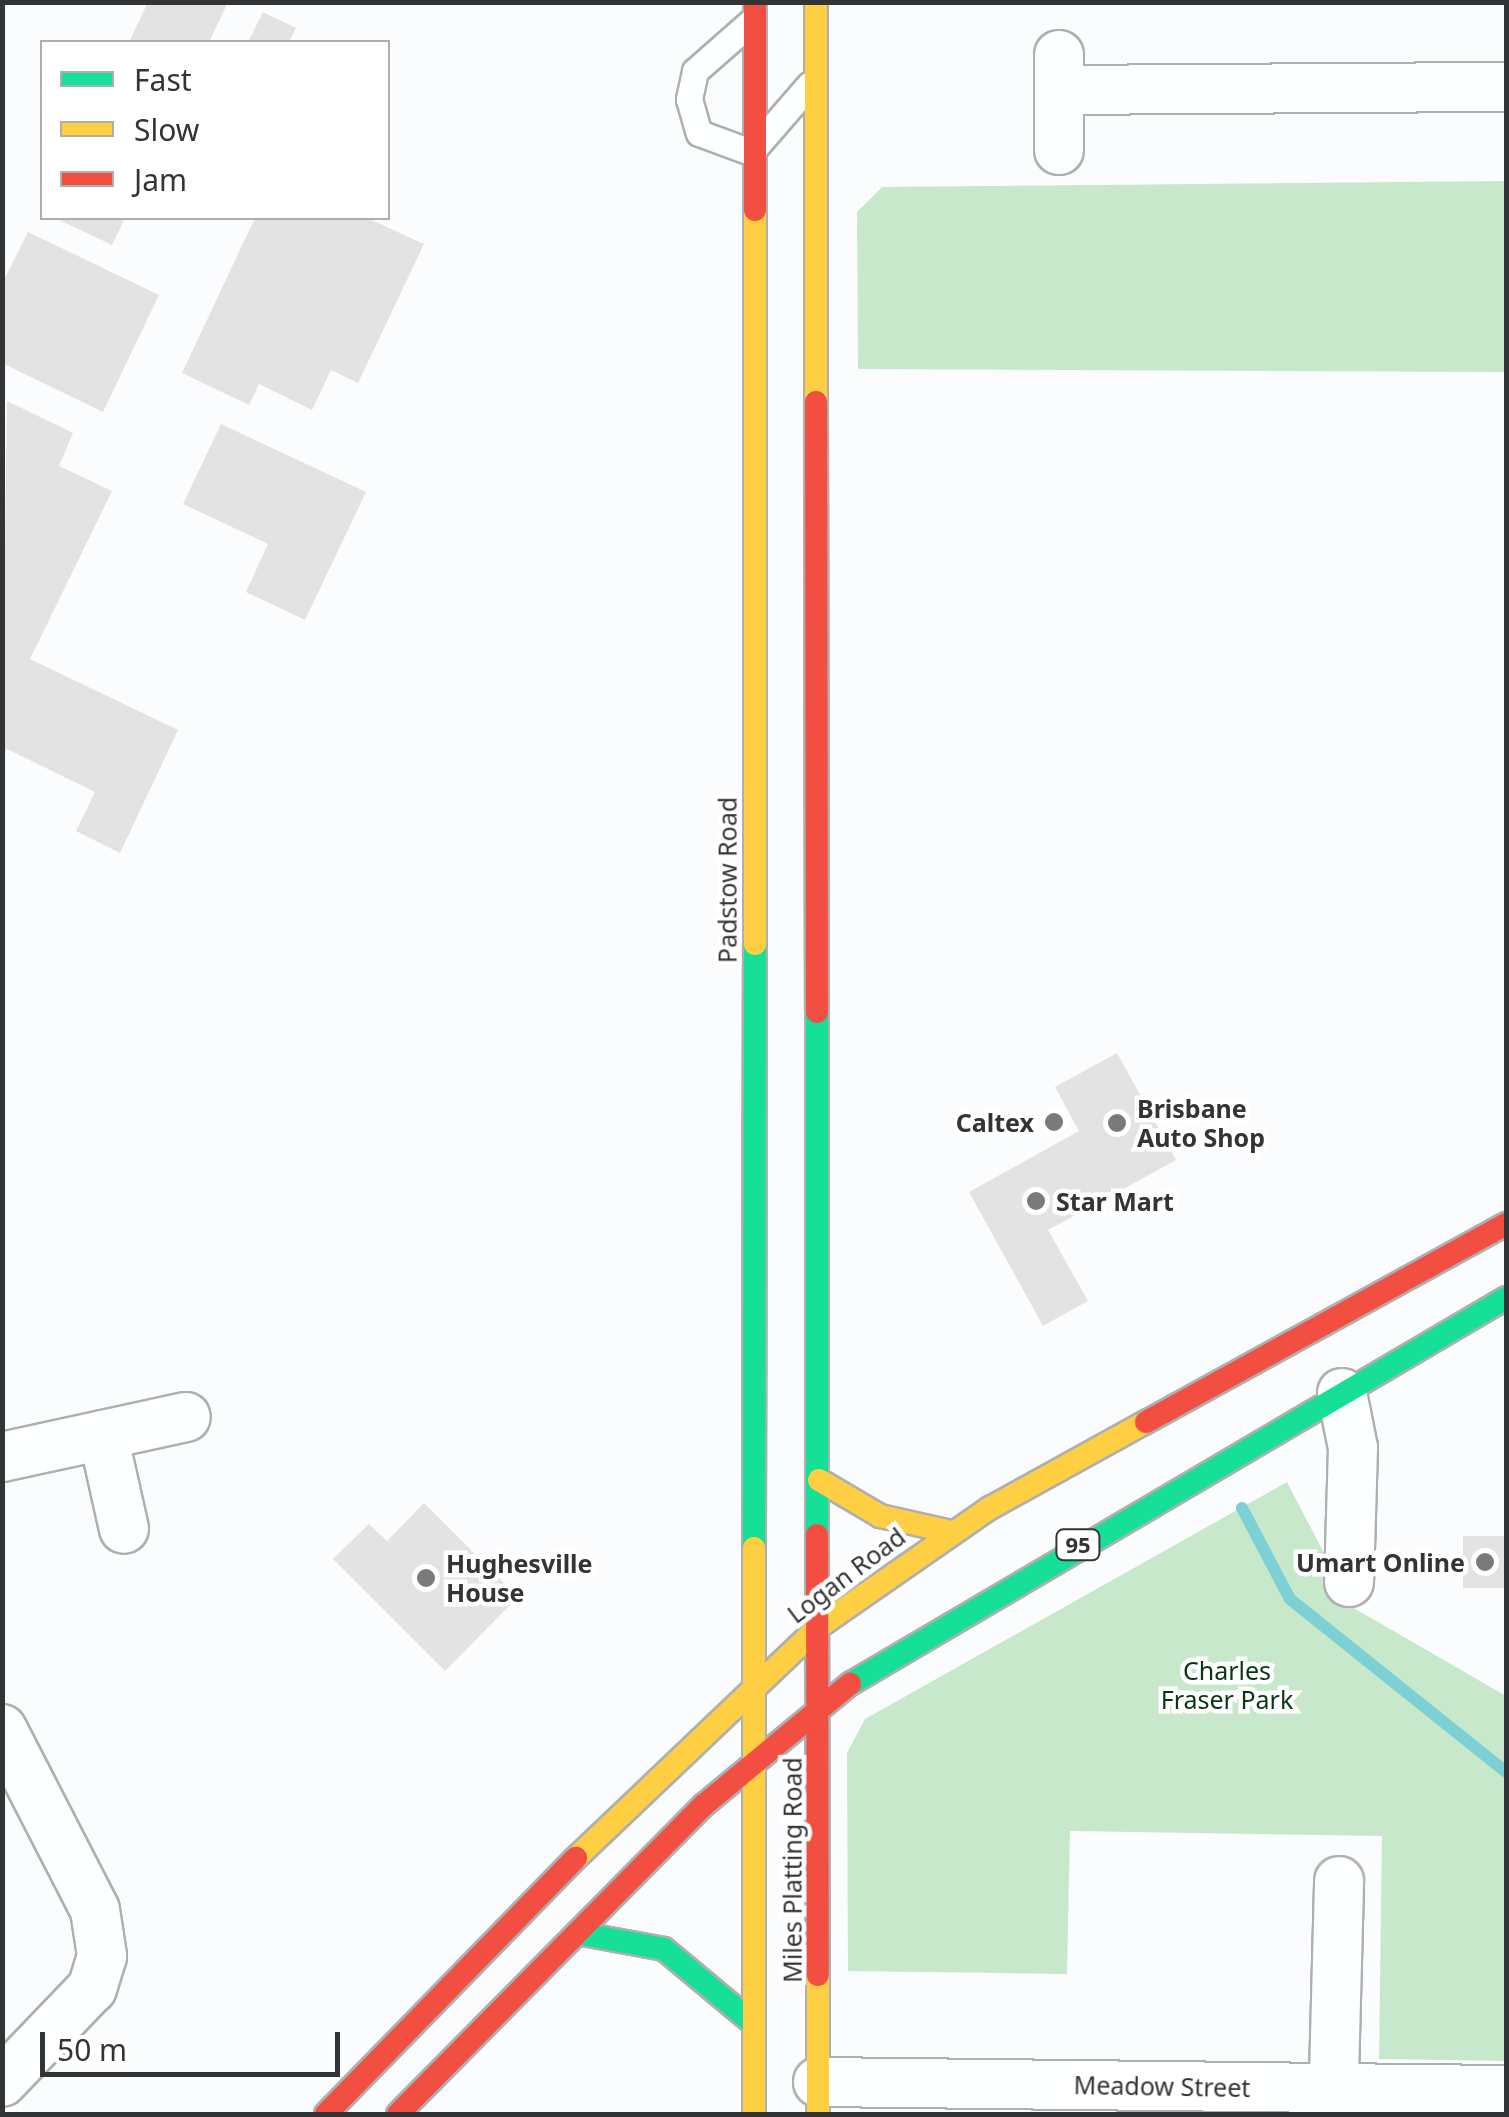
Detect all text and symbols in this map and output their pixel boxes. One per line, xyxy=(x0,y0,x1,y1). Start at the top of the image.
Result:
legend xyxy=(40,40,390,220)
text: Fast xyxy=(134,59,192,100)
text: Slow xyxy=(134,109,199,150)
text: Jam xyxy=(134,159,187,200)
street label: Padstow Road xyxy=(712,797,742,963)
place label: Brisbane Auto Shop xyxy=(1137,1094,1265,1153)
place label: Caltex xyxy=(956,1107,1034,1137)
marker: Caltex xyxy=(1043,1111,1065,1133)
marker: Brisbane Auto Shop xyxy=(1106,1112,1128,1134)
place label: Star Mart xyxy=(1056,1186,1174,1216)
marker: Star Mart xyxy=(1025,1190,1047,1212)
street label: Logan Road xyxy=(781,1521,911,1629)
road number: 95 xyxy=(1053,1528,1103,1562)
place label: Umart Online xyxy=(1296,1547,1465,1577)
place label: Hughesville House xyxy=(446,1549,592,1608)
marker: Umart Online xyxy=(1474,1551,1496,1573)
marker: Hughesville House xyxy=(415,1567,437,1589)
park label: Charles Fraser Park xyxy=(1161,1656,1293,1715)
street label: Miles Platting Road xyxy=(777,1757,807,1983)
scale bar xyxy=(45,2012,345,2074)
text: 50 m xyxy=(57,2029,127,2070)
street label: Meadow Street xyxy=(1073,2069,1251,2103)

